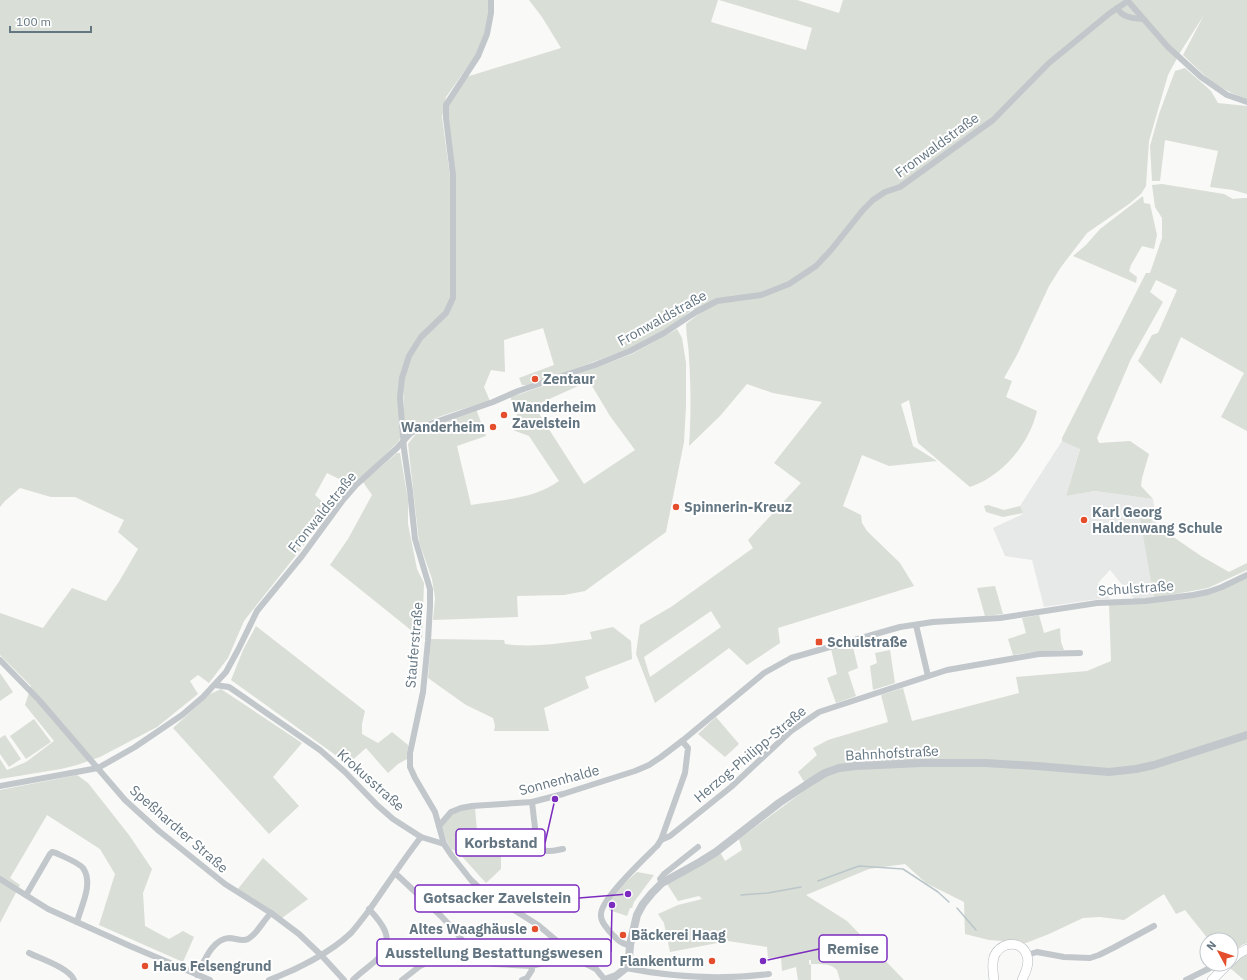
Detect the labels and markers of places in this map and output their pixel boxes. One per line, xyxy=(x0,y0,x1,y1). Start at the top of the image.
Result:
place label: Zentaur xyxy=(543,370,595,388)
marker: Zentaur xyxy=(530,374,540,384)
place label: Wanderheim Zavelstein xyxy=(512,398,596,432)
marker: Wanderheim Zavelstein xyxy=(499,410,509,420)
place label: Wanderheim xyxy=(401,418,485,436)
marker: Wanderheim xyxy=(488,422,498,432)
place label: Spinnerin-Kreuz xyxy=(684,498,792,516)
marker: Spinnerin-Kreuz xyxy=(671,502,681,512)
place label: Karl Georg Haldenwang Schule xyxy=(1092,503,1223,537)
marker: Karl Georg Haldenwang Schule xyxy=(1079,515,1089,525)
place label: Schulstraße xyxy=(827,633,907,651)
marker: Schulstraße xyxy=(814,637,824,647)
callout: Korbstand xyxy=(456,829,545,856)
callout: Gotsacker Zavelstein xyxy=(415,885,579,912)
place label: Altes Waaghäusle xyxy=(409,920,527,938)
marker: Altes Waaghäusle xyxy=(530,924,540,934)
place label: Bäckerei Haag xyxy=(631,926,726,944)
marker: Bäckerei Haag xyxy=(618,930,628,940)
callout: Remise xyxy=(819,935,887,962)
callout: Ausstellung Bestattungswesen xyxy=(377,939,611,966)
place label: Flankenturm xyxy=(619,952,704,970)
marker: Flankenturm xyxy=(707,956,717,966)
place label: Haus Felsengrund xyxy=(153,957,272,975)
marker: Haus Felsengrund xyxy=(140,961,150,971)

